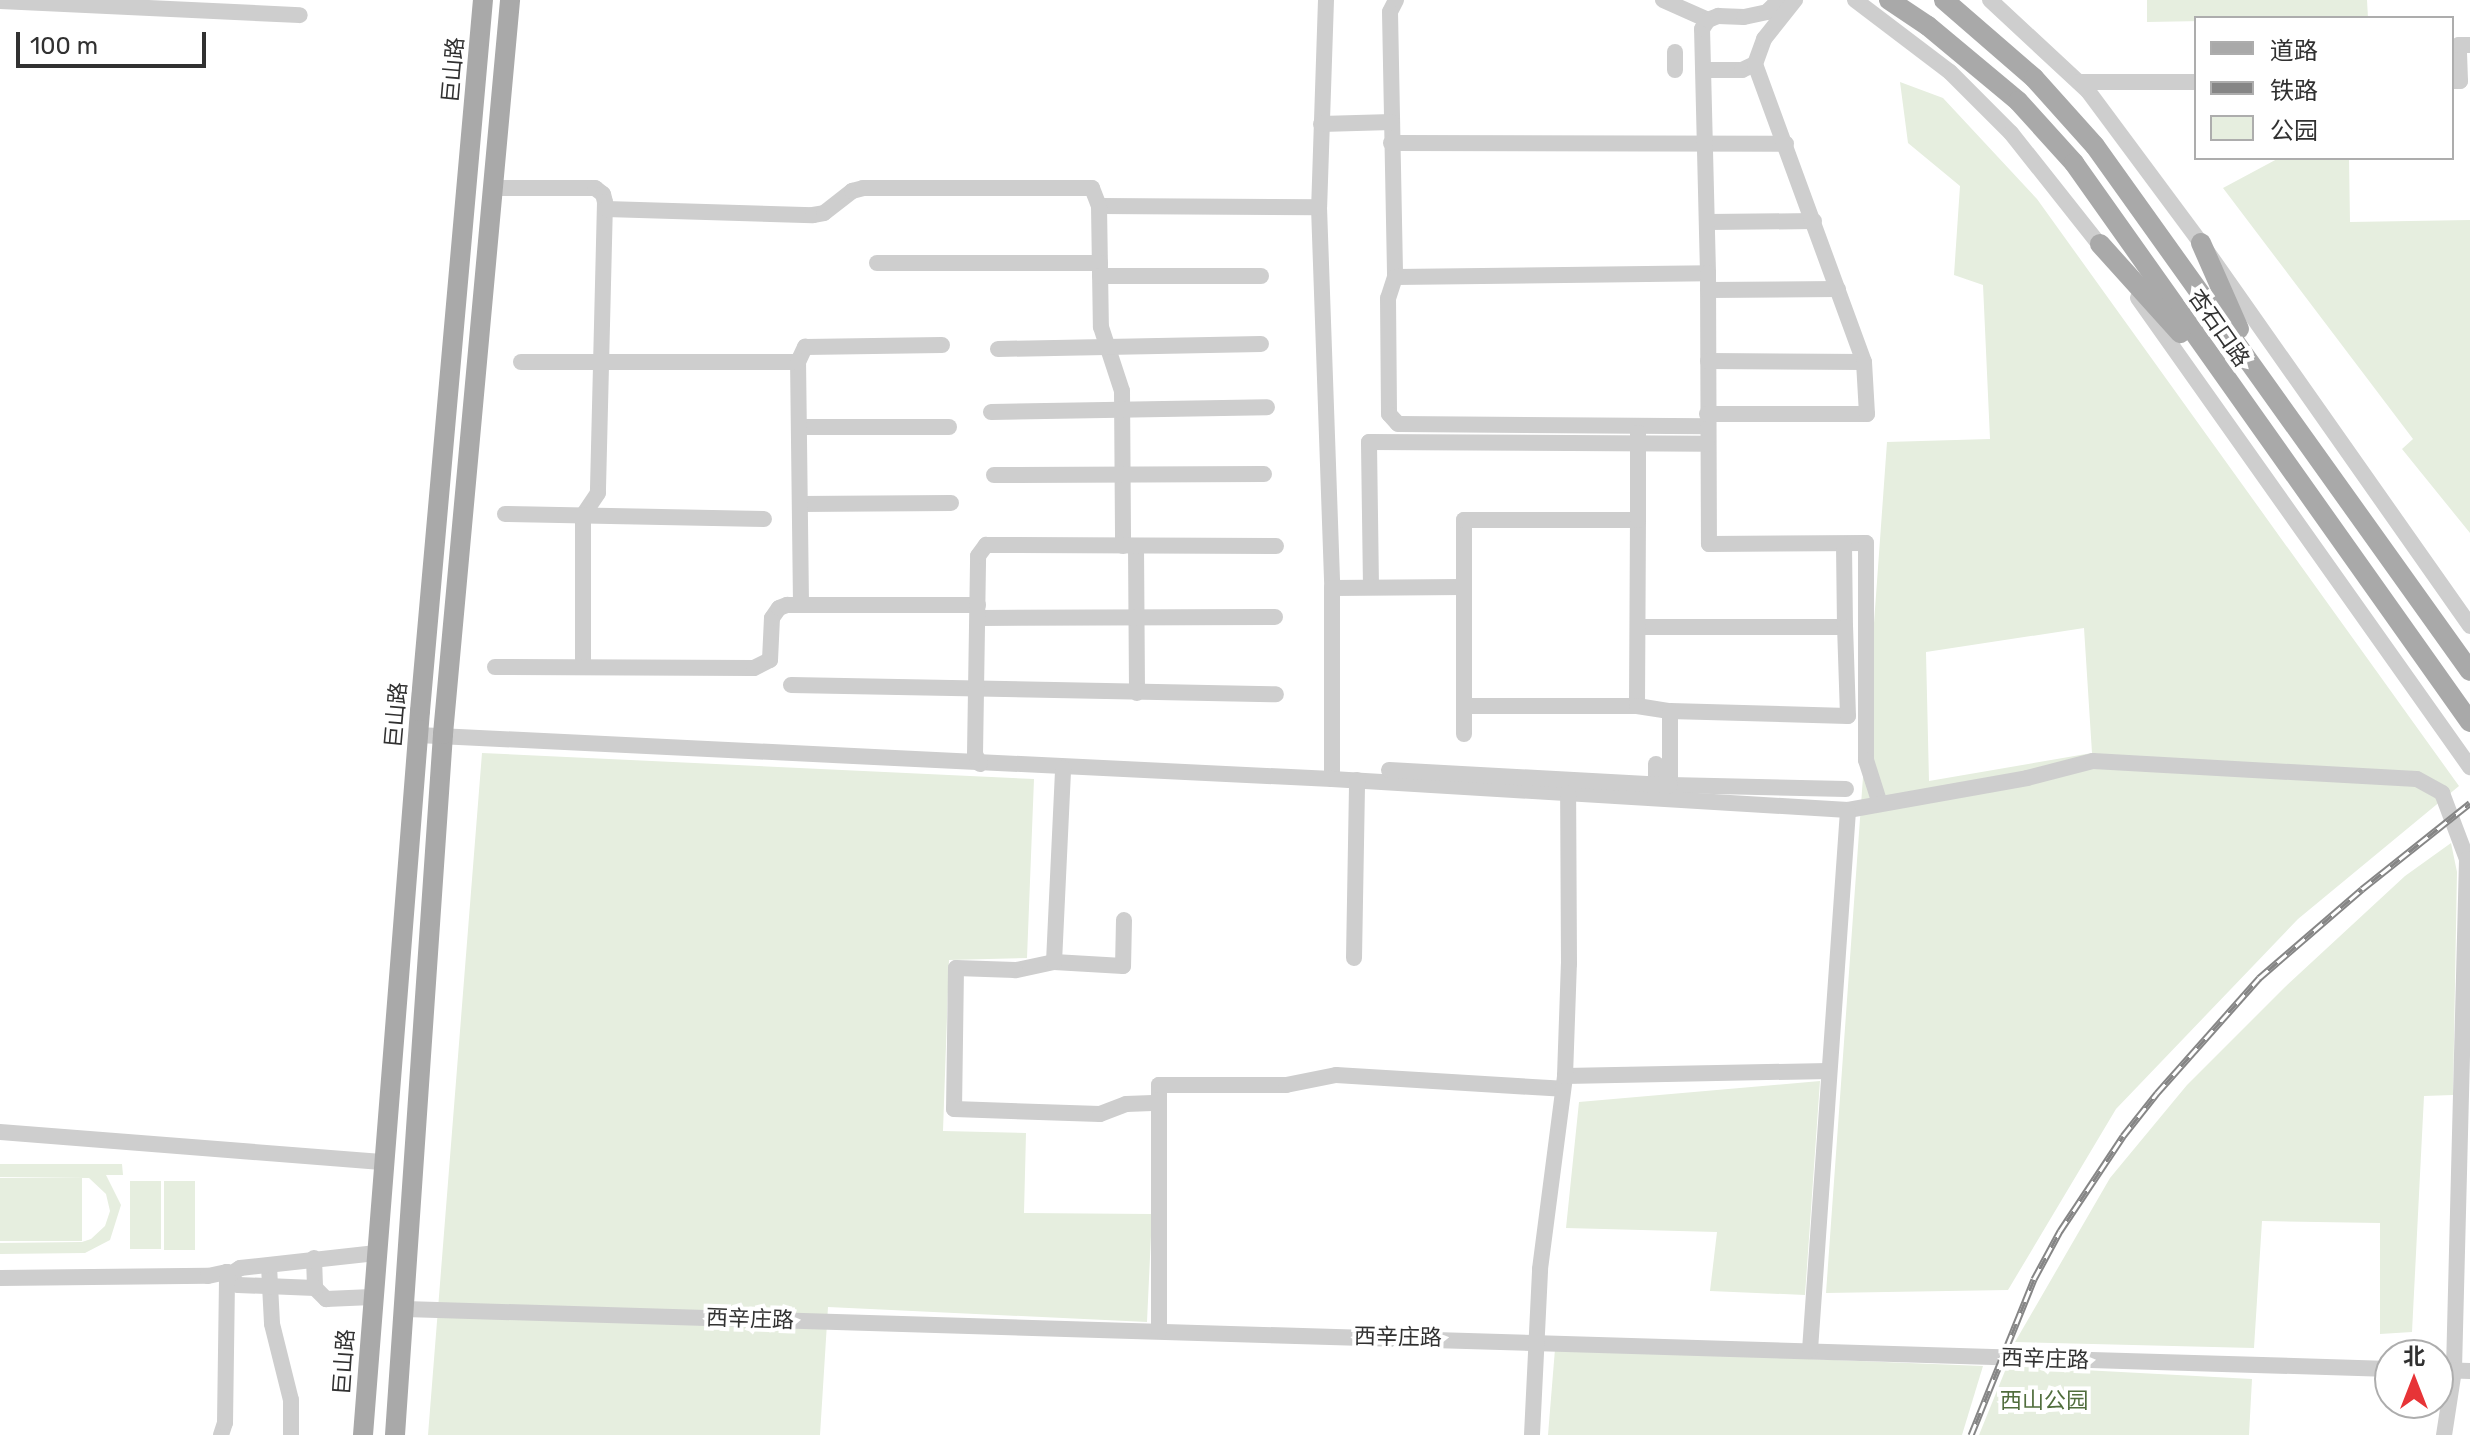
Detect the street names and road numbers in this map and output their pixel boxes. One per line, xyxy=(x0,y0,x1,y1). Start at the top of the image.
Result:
street label: 巨山路 xyxy=(437,36,469,104)
street label: 杏石口路 xyxy=(2183,284,2255,372)
street label: 巨山路 xyxy=(380,681,412,749)
street label: 西辛庄路 xyxy=(706,1304,794,1334)
street label: 西辛庄路 xyxy=(1354,1323,1442,1351)
street label: 巨山路 xyxy=(329,1328,359,1396)
street label: 西辛庄路 xyxy=(2001,1344,2089,1374)

